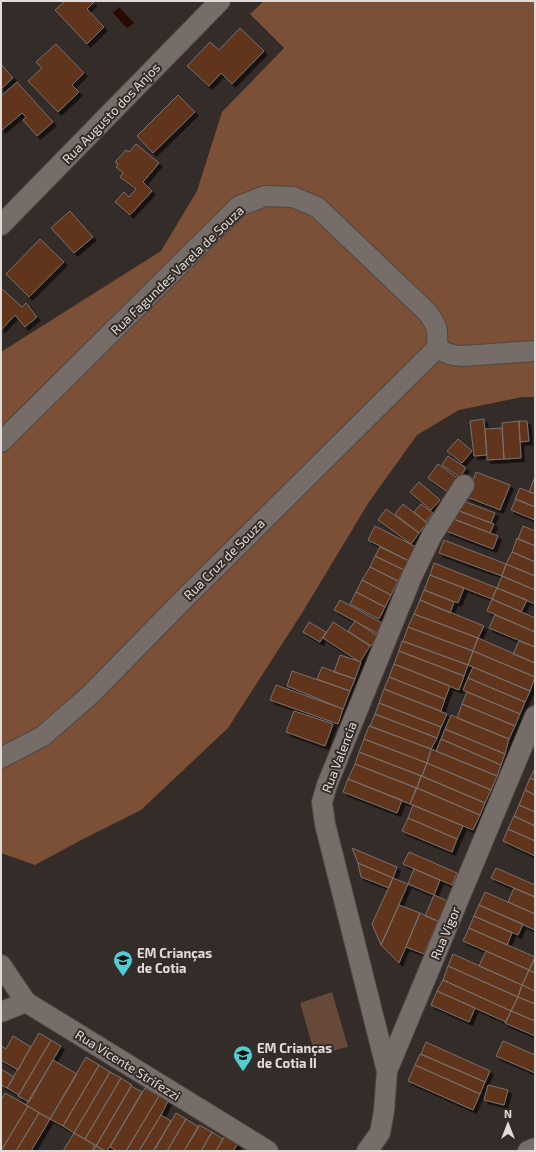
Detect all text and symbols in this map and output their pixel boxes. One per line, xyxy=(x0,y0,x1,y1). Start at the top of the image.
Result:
street label: Rua Augusto dos Anjos xyxy=(59,59,163,167)
street label: Rua Fagundes Varela de Souza xyxy=(107,202,247,338)
street label: Rua Cruz de Souza xyxy=(180,515,268,603)
street label: Rua Valencia xyxy=(318,719,360,795)
street label: Rua Vigor xyxy=(427,904,463,962)
place label: EM Crianças de Cotia xyxy=(137,945,212,976)
school or university icon: EM Crianças de Cotia xyxy=(112,949,134,977)
street label: Rua Vicente Strifezzi xyxy=(73,1026,183,1104)
place label: EM Crianças de Cotia II xyxy=(257,1040,332,1071)
school or university icon: EM Crianças de Cotia II xyxy=(232,1044,254,1072)
north arrow xyxy=(488,1104,528,1144)
text: N xyxy=(504,1107,512,1120)

